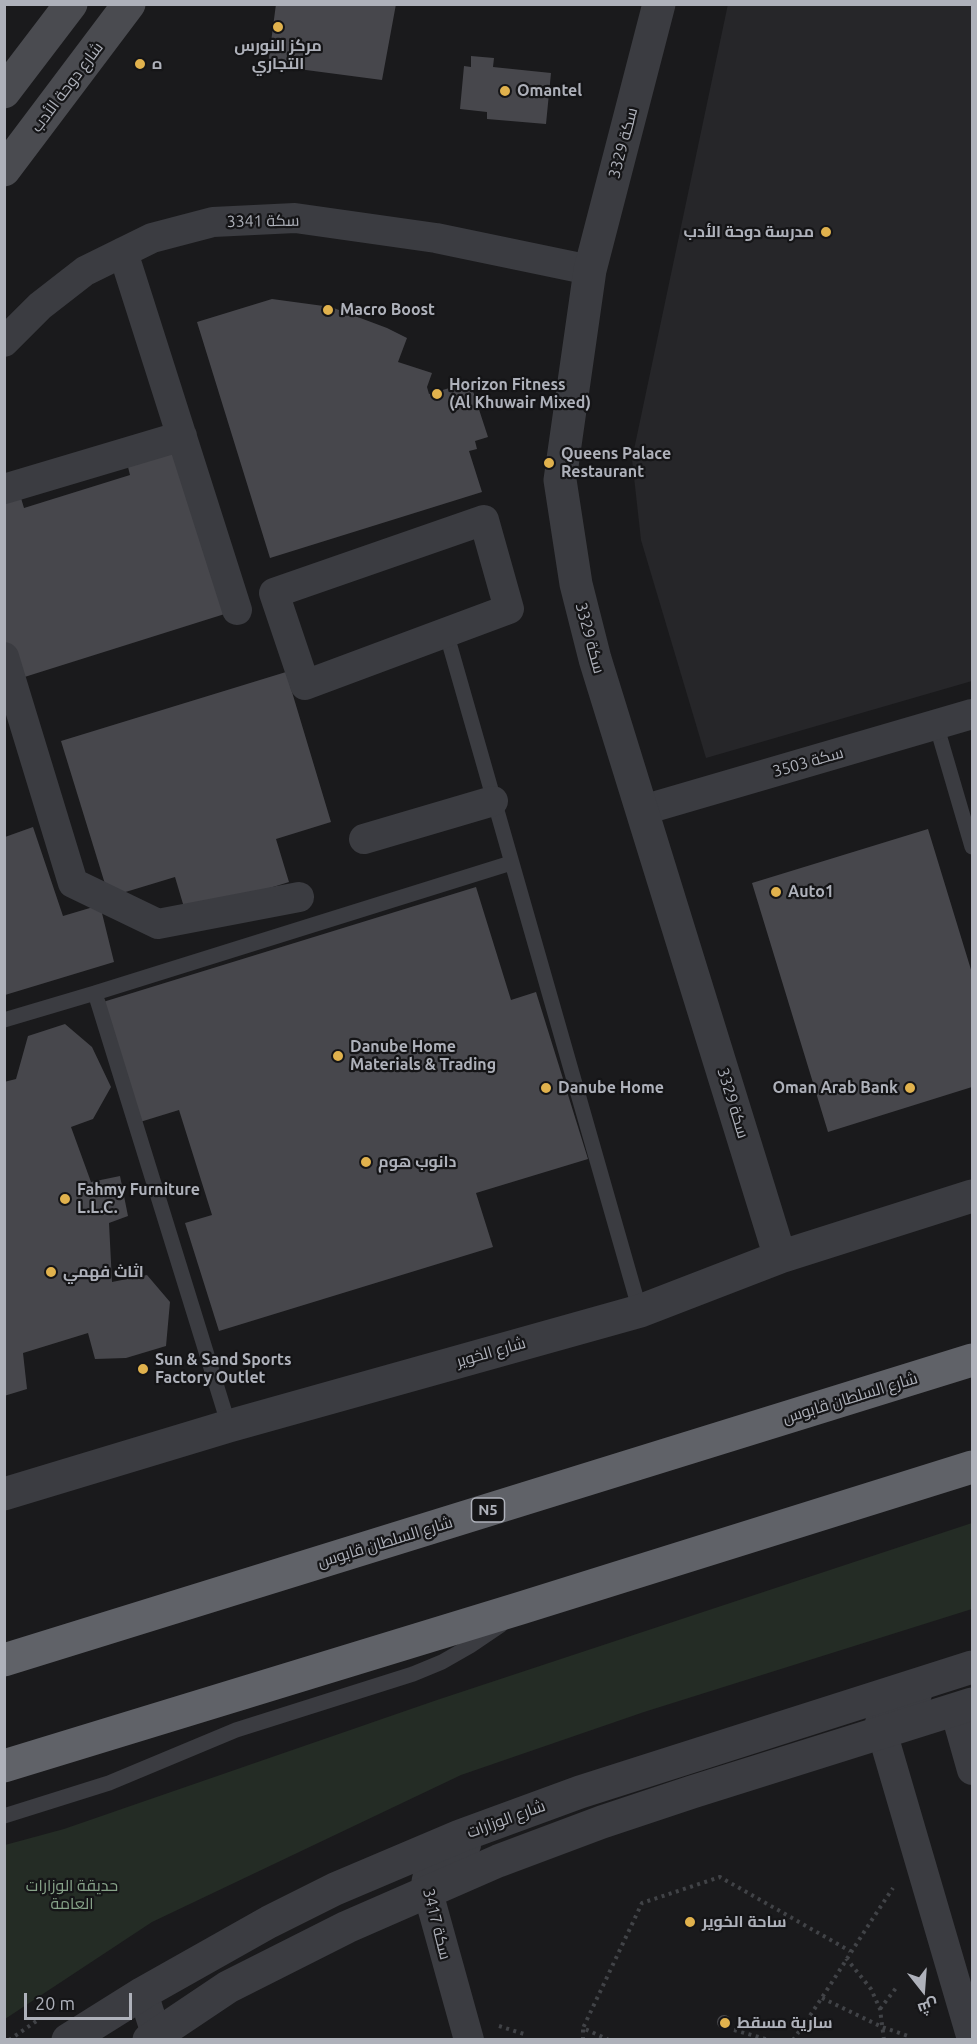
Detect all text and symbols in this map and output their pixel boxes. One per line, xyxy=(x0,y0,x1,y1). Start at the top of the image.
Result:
marker: مركز النورس التجاري xyxy=(271,20,285,34)
place label: مركز النورس التجاري xyxy=(234,36,322,74)
street label: شارع دوحة الأدب xyxy=(27,38,107,136)
place label: ه xyxy=(152,54,162,74)
marker: ه xyxy=(133,57,147,71)
place label: Omantel xyxy=(517,81,582,101)
marker: Omantel xyxy=(498,84,512,98)
street label: سكة 3329 xyxy=(604,105,642,181)
street label: سكة 3341 xyxy=(226,211,300,231)
place label: مدرسة دوحة الأدب xyxy=(684,222,814,242)
marker: مدرسة دوحة الأدب xyxy=(819,225,833,239)
place label: Macro Boost xyxy=(340,300,435,320)
marker: Macro Boost xyxy=(321,303,335,317)
place label: Horizon Fitness (Al Khuwair Mixed) xyxy=(449,375,591,413)
marker: Horizon Fitness (Al Khuwair Mixed) xyxy=(430,387,444,401)
place label: Queens Palace Restaurant xyxy=(561,444,671,482)
marker: Queens Palace Restaurant xyxy=(542,456,556,470)
street label: سكة 3329 xyxy=(571,600,609,676)
street label: سكة 3503 xyxy=(770,743,846,781)
place label: Auto1 xyxy=(788,882,834,902)
marker: Auto1 xyxy=(769,885,783,899)
place label: Danube Home Materials & Trading xyxy=(350,1037,496,1075)
marker: Danube Home Materials & Trading xyxy=(331,1049,345,1063)
street label: سكة 3329 xyxy=(713,1065,753,1141)
place label: Danube Home xyxy=(558,1078,664,1098)
place label: Oman Arab Bank xyxy=(772,1078,898,1098)
marker: Danube Home xyxy=(539,1081,553,1095)
marker: Oman Arab Bank xyxy=(903,1081,917,1095)
place label: دانوب هوم xyxy=(378,1152,456,1172)
marker: دانوب هوم xyxy=(359,1155,373,1169)
place label: Fahmy Furniture L.L.C. xyxy=(77,1180,200,1218)
marker: Fahmy Furniture L.L.C. xyxy=(58,1192,72,1206)
place label: اثاث فهمي xyxy=(63,1262,144,1282)
marker: اثاث فهمي xyxy=(44,1265,58,1279)
street label: شارع الخوير xyxy=(454,1333,528,1371)
place label: Sun & Sand Sports Factory Outlet xyxy=(155,1350,291,1388)
marker: Sun & Sand Sports Factory Outlet xyxy=(136,1362,150,1376)
street label: شارع السلطان قابوس xyxy=(780,1368,920,1428)
road number: N5 xyxy=(472,1498,504,1522)
street label: شارع السلطان قابوس xyxy=(315,1512,455,1572)
street label: شارع الوزارات xyxy=(464,1796,548,1842)
park label: حديقة الوزارات العامة xyxy=(26,1876,118,1914)
street label: سكة 3417 xyxy=(419,1886,455,1962)
place label: ساحة الخوير xyxy=(702,1912,786,1932)
marker: ساحة الخوير xyxy=(683,1915,697,1929)
north arrow xyxy=(893,1960,953,2020)
scale bar xyxy=(27,1981,135,2019)
text: 20 m xyxy=(35,1993,75,2013)
text: ش xyxy=(916,1996,941,2019)
place label: سارية مسقط xyxy=(737,2013,833,2033)
marker: سارية مسقط xyxy=(718,2016,732,2030)

